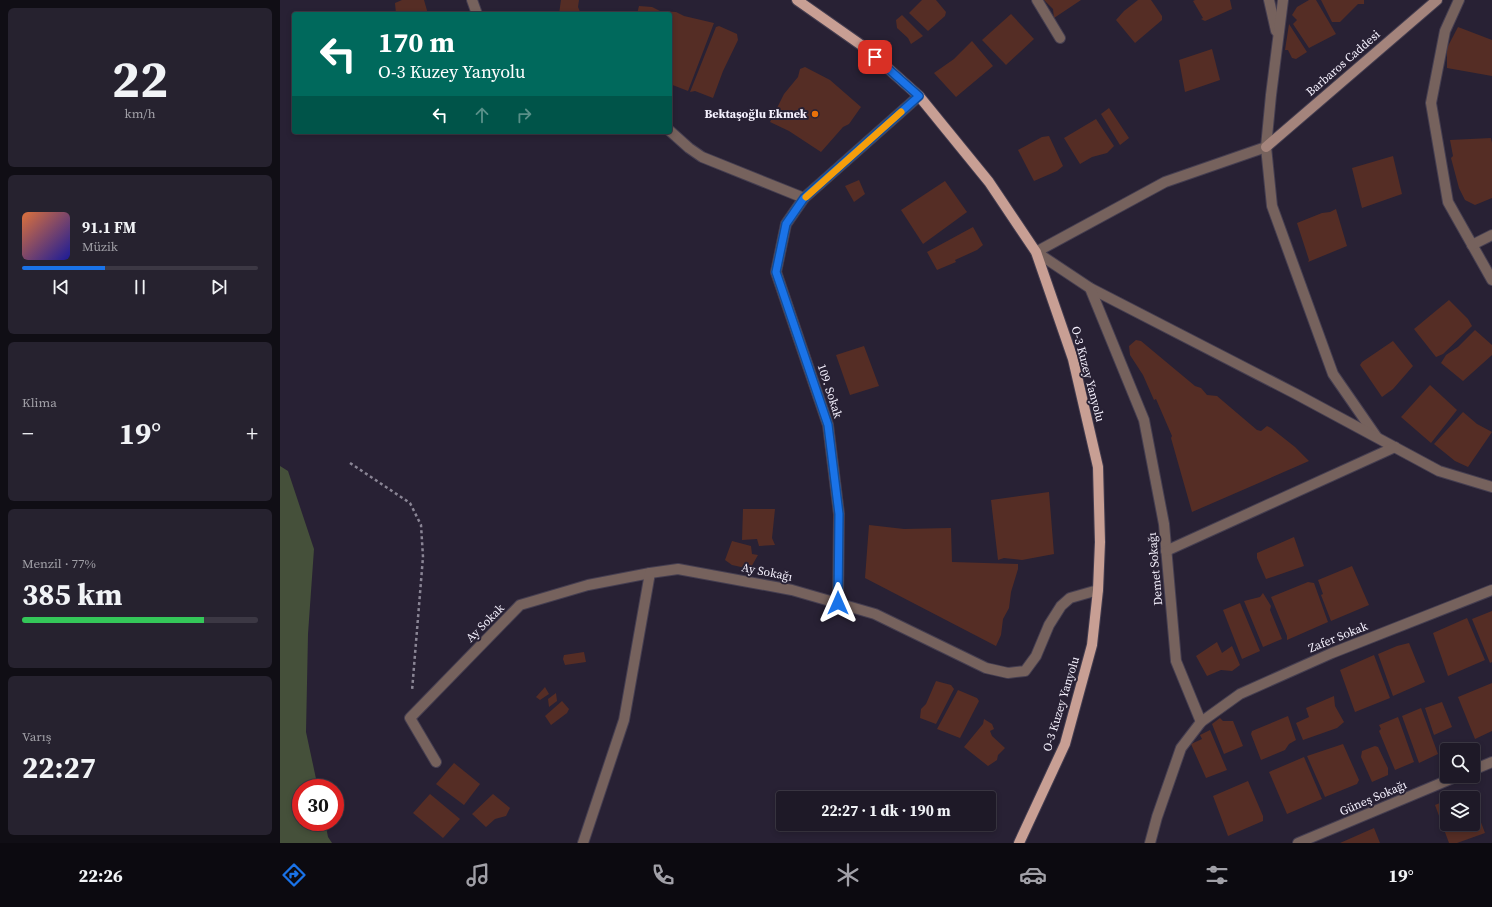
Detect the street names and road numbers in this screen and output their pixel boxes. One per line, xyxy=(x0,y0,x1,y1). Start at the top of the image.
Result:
street label: Barbaros Caddesi xyxy=(1303,26,1384,100)
street label: O-3 Kuzey Yanyolu xyxy=(1068,324,1108,424)
street label: 109. Sokak xyxy=(814,362,846,421)
street label: Demet Sokağı xyxy=(1144,531,1166,606)
street label: Ay Sokağı xyxy=(740,559,794,585)
street label: Ay Sokak xyxy=(462,600,508,646)
street label: Zafer Sokak xyxy=(1306,618,1370,656)
street label: O-3 Kuzey Yanyolu xyxy=(1039,655,1083,753)
street label: Güneş Sokağı xyxy=(1337,776,1409,819)

